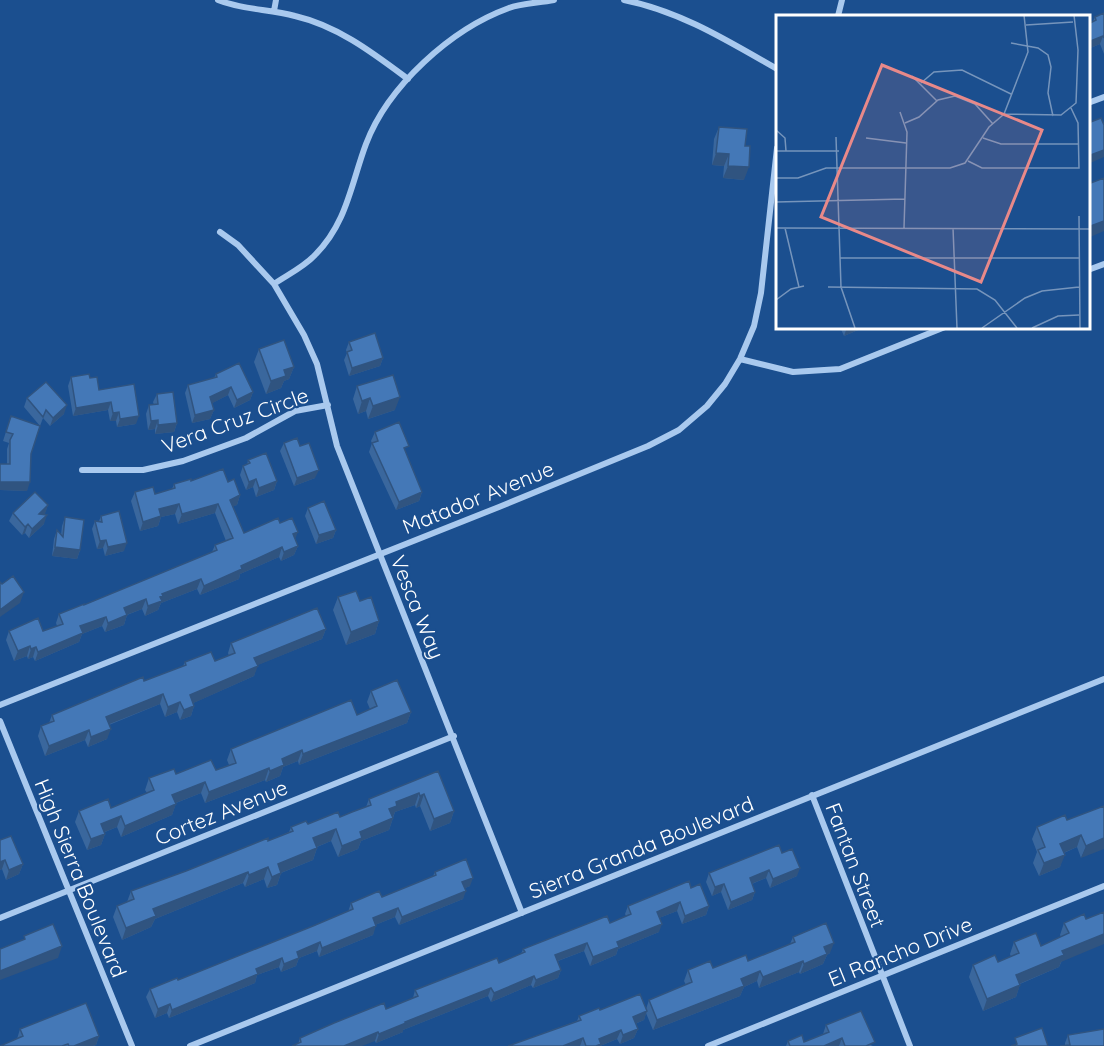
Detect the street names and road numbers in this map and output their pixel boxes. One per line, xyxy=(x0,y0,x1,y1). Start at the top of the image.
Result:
street label: Vera Cruz Circle xyxy=(158,381,312,459)
street label: Matador Avenue xyxy=(398,455,558,539)
street label: Vesca Way xyxy=(385,551,451,663)
street label: Cortez Avenue xyxy=(151,774,291,850)
street label: High Sierra Boulevard xyxy=(29,775,133,981)
street label: Sierra Granda Boulevard xyxy=(525,790,757,904)
street label: Fantan Street xyxy=(820,799,892,931)
street label: El Rancho Drive xyxy=(824,910,976,992)

